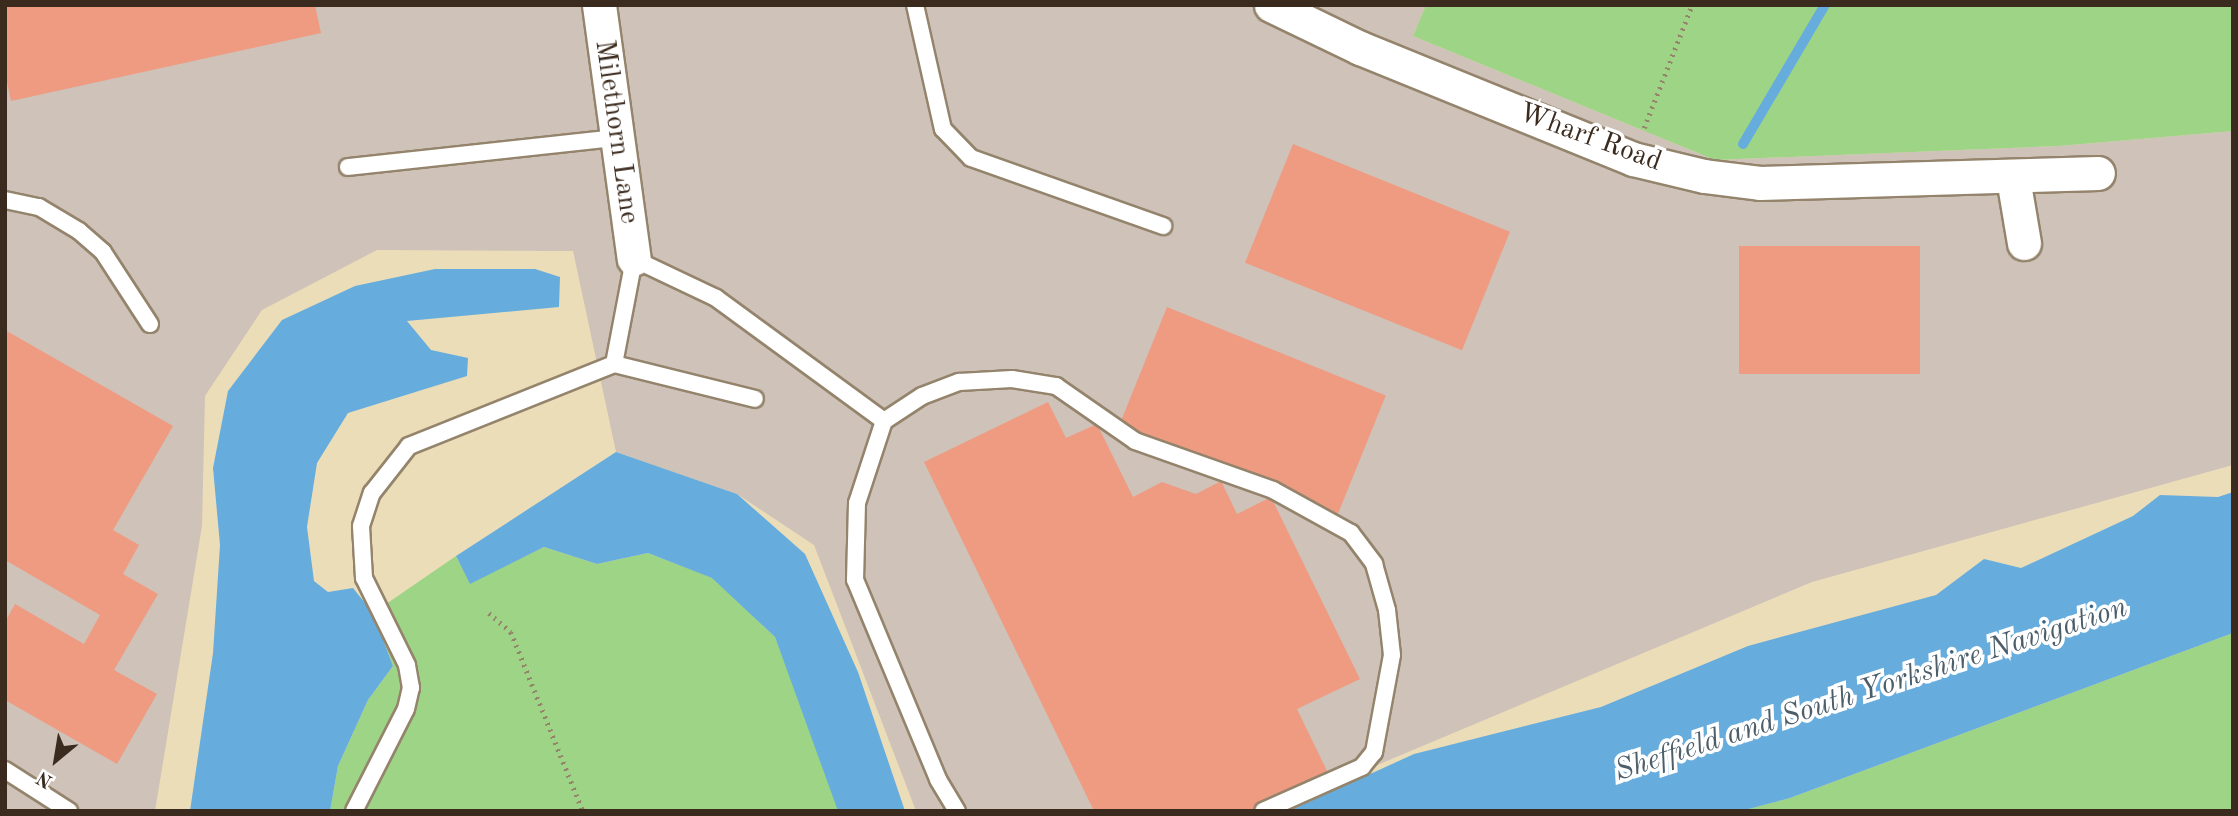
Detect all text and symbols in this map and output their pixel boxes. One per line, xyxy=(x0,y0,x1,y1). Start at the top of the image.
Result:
street label: Milethorn Lane xyxy=(586,38,646,226)
street label: Wharf Road xyxy=(1514,97,1666,179)
water label: Sheffield and South Yorkshire Navigation xyxy=(1610,590,2132,790)
north arrow xyxy=(21,725,91,795)
text: N xyxy=(34,767,56,790)

